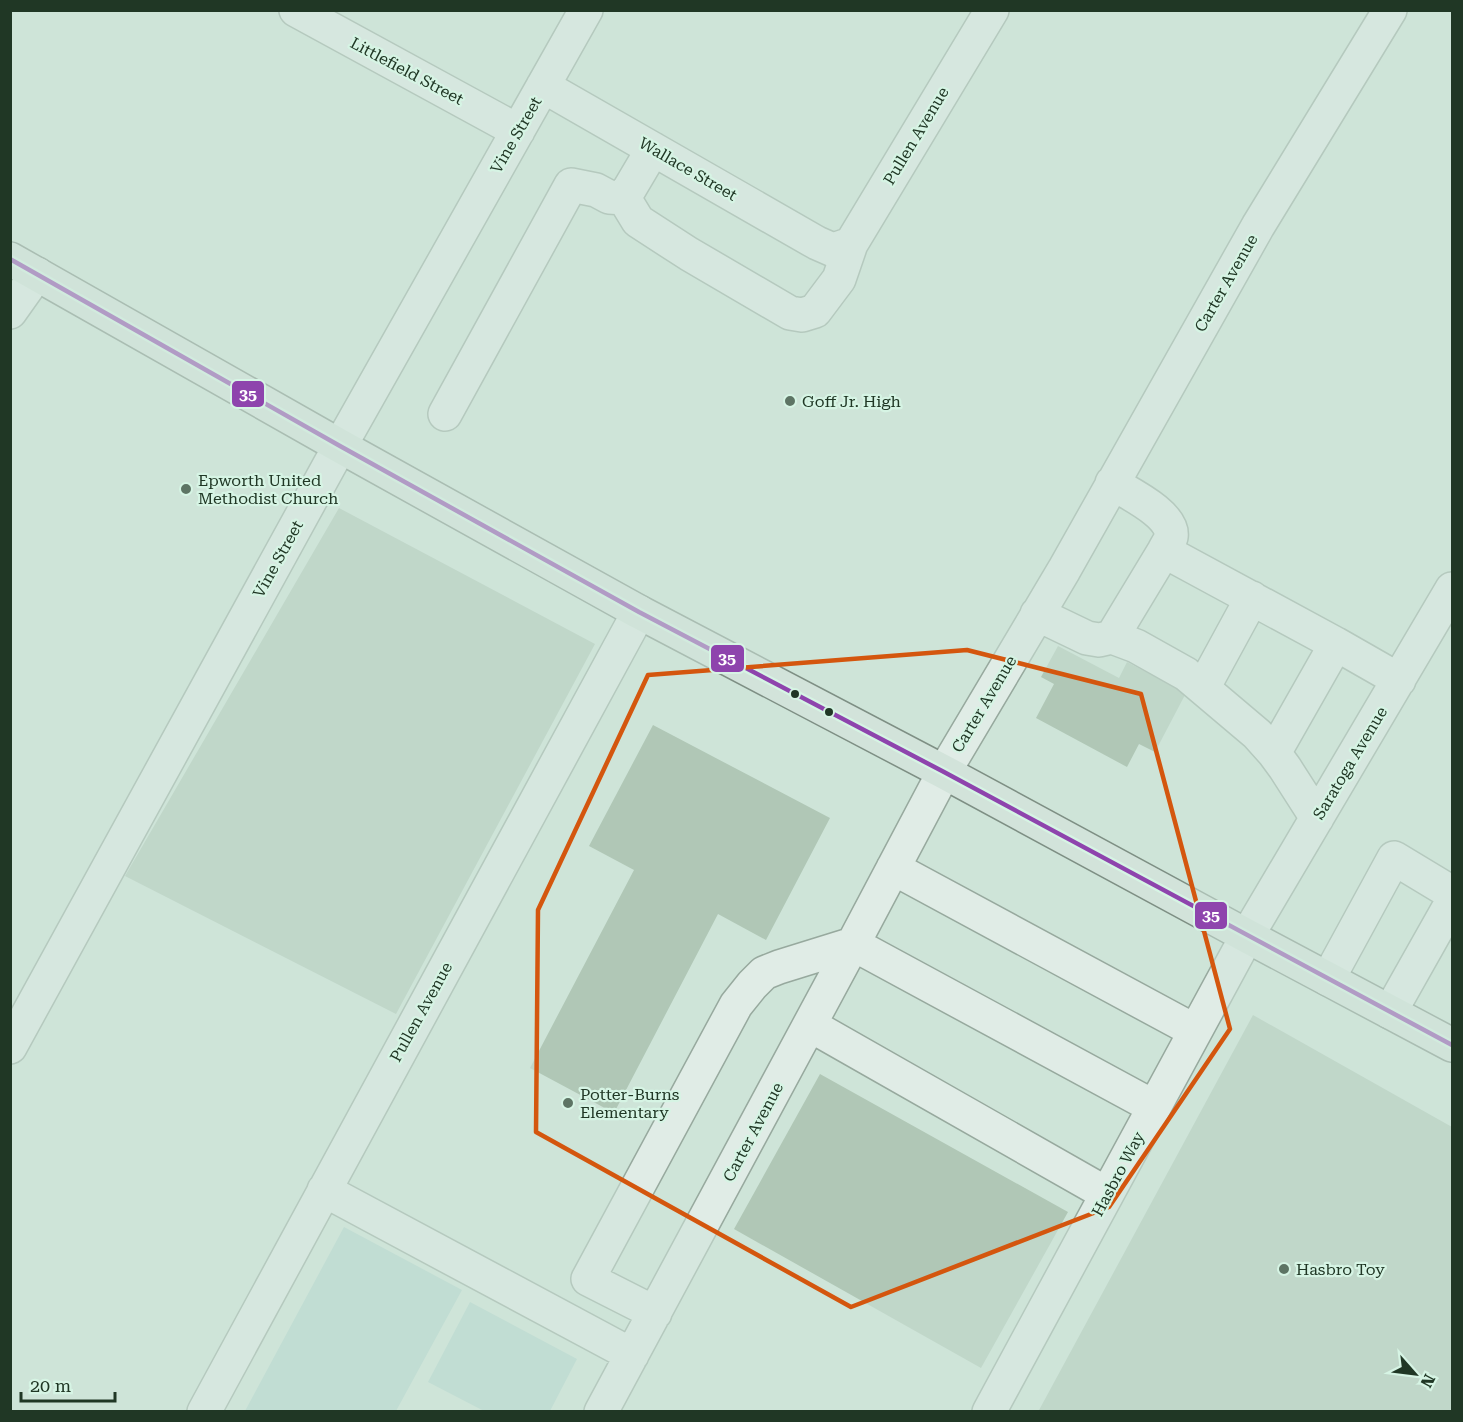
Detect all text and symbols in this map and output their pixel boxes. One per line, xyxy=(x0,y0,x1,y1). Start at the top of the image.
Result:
street label: Littlefield Street xyxy=(347,33,467,109)
street label: Pullen Avenue xyxy=(879,83,953,188)
street label: Vine Street xyxy=(486,93,546,177)
street label: Wallace Street xyxy=(635,133,741,205)
street label: Carter Avenue xyxy=(1190,231,1262,335)
line badge: 35 xyxy=(231,380,265,408)
text: 35 xyxy=(239,385,257,404)
place label: Goff Jr. High xyxy=(802,392,901,411)
marker: Goff Jr. High xyxy=(783,394,797,408)
place label: Epworth United Methodist Church xyxy=(198,471,338,508)
marker: Epworth United Methodist Church xyxy=(179,482,193,496)
street label: Vine Street xyxy=(249,517,307,601)
line badge: 35 xyxy=(710,644,745,673)
text: 35 xyxy=(718,649,736,668)
street label: Carter Avenue xyxy=(948,652,1020,756)
unlabelled marker xyxy=(789,688,801,700)
street label: Saratoga Avenue xyxy=(1309,703,1391,823)
unlabelled marker xyxy=(823,706,835,718)
line badge: 35 xyxy=(1194,901,1228,930)
text: 35 xyxy=(1202,906,1220,925)
street label: Pullen Avenue xyxy=(386,959,456,1065)
street label: Carter Avenue xyxy=(719,1079,787,1185)
place label: Potter-Burns Elementary xyxy=(580,1085,680,1122)
marker: Potter-Burns Elementary xyxy=(561,1096,575,1110)
street label: Hasbro Way xyxy=(1088,1128,1149,1220)
place label: Hasbro Toy xyxy=(1296,1260,1385,1279)
marker: Hasbro Toy xyxy=(1277,1262,1291,1276)
north arrow xyxy=(1385,1344,1445,1404)
scale bar xyxy=(21,1365,116,1403)
text: N xyxy=(1417,1371,1439,1391)
text: 20 m xyxy=(30,1375,71,1396)

